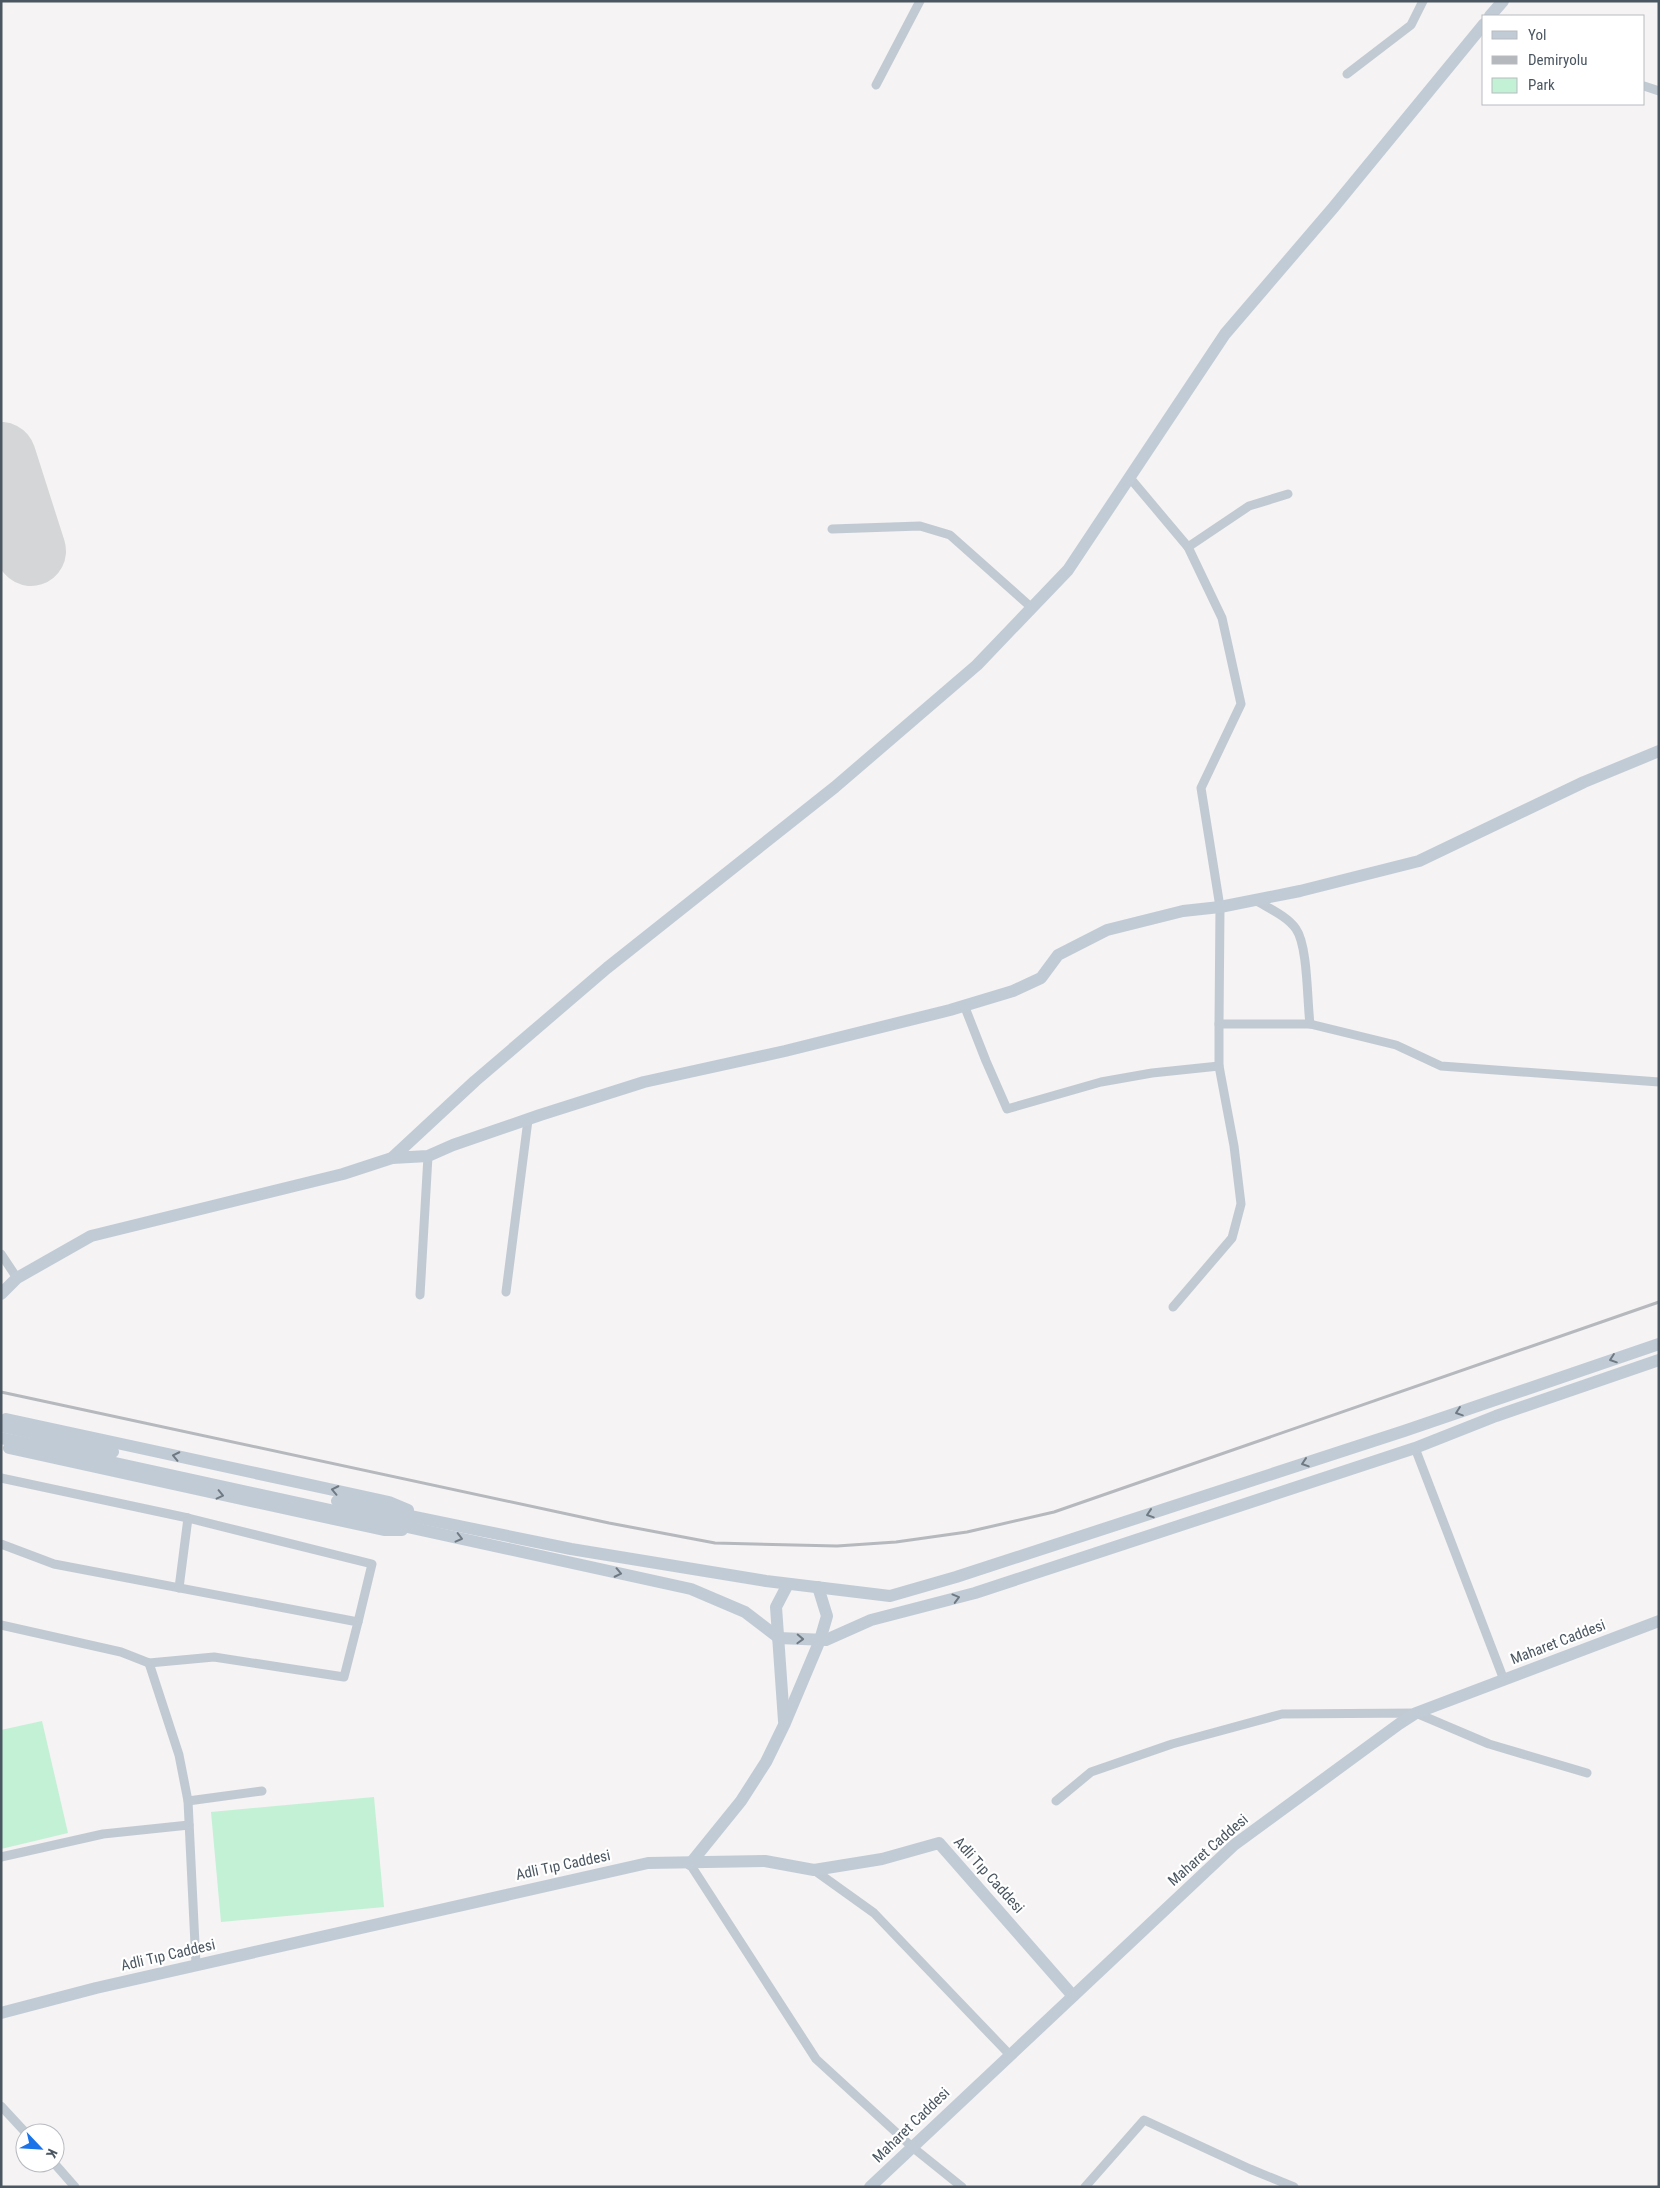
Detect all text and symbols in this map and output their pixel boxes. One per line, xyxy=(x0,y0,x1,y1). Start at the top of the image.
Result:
legend xyxy=(1482,15,1645,105)
text: Yol xyxy=(1528,26,1546,44)
text: Demiryolu xyxy=(1528,51,1587,69)
text: Park xyxy=(1528,76,1555,94)
one-way arrow xyxy=(1609,1354,1617,1364)
one-way arrow xyxy=(1455,1406,1464,1416)
one-way arrow xyxy=(171,1451,180,1462)
one-way arrow xyxy=(1301,1457,1309,1467)
one-way arrow xyxy=(330,1486,339,1496)
one-way arrow xyxy=(215,1489,224,1500)
one-way arrow xyxy=(1146,1508,1155,1518)
one-way arrow xyxy=(455,1532,464,1543)
one-way arrow xyxy=(613,1568,622,1578)
one-way arrow xyxy=(951,1593,960,1604)
street label: Maharet Caddesi xyxy=(1508,1616,1608,1668)
one-way arrow xyxy=(797,1633,805,1644)
street label: Maharet Caddesi xyxy=(1164,1810,1252,1890)
street label: Adli Tıp Caddesi xyxy=(950,1833,1028,1917)
street label: Adli Tıp Caddesi xyxy=(514,1846,612,1884)
street label: Adli Tıp Caddesi xyxy=(119,1935,217,1975)
street label: Maharet Caddesi xyxy=(869,2084,953,2166)
north arrow xyxy=(15,2123,65,2173)
text: K xyxy=(43,2147,61,2161)

